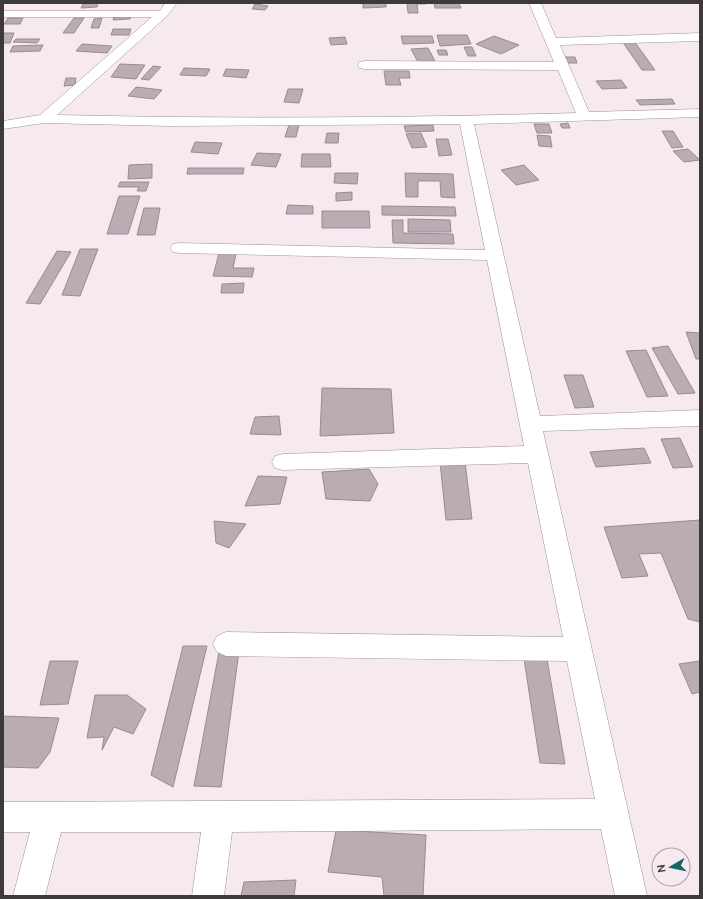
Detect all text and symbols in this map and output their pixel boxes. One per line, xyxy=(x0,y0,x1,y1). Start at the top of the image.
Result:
north arrow xyxy=(651,847,691,887)
text: N xyxy=(655,864,668,874)

